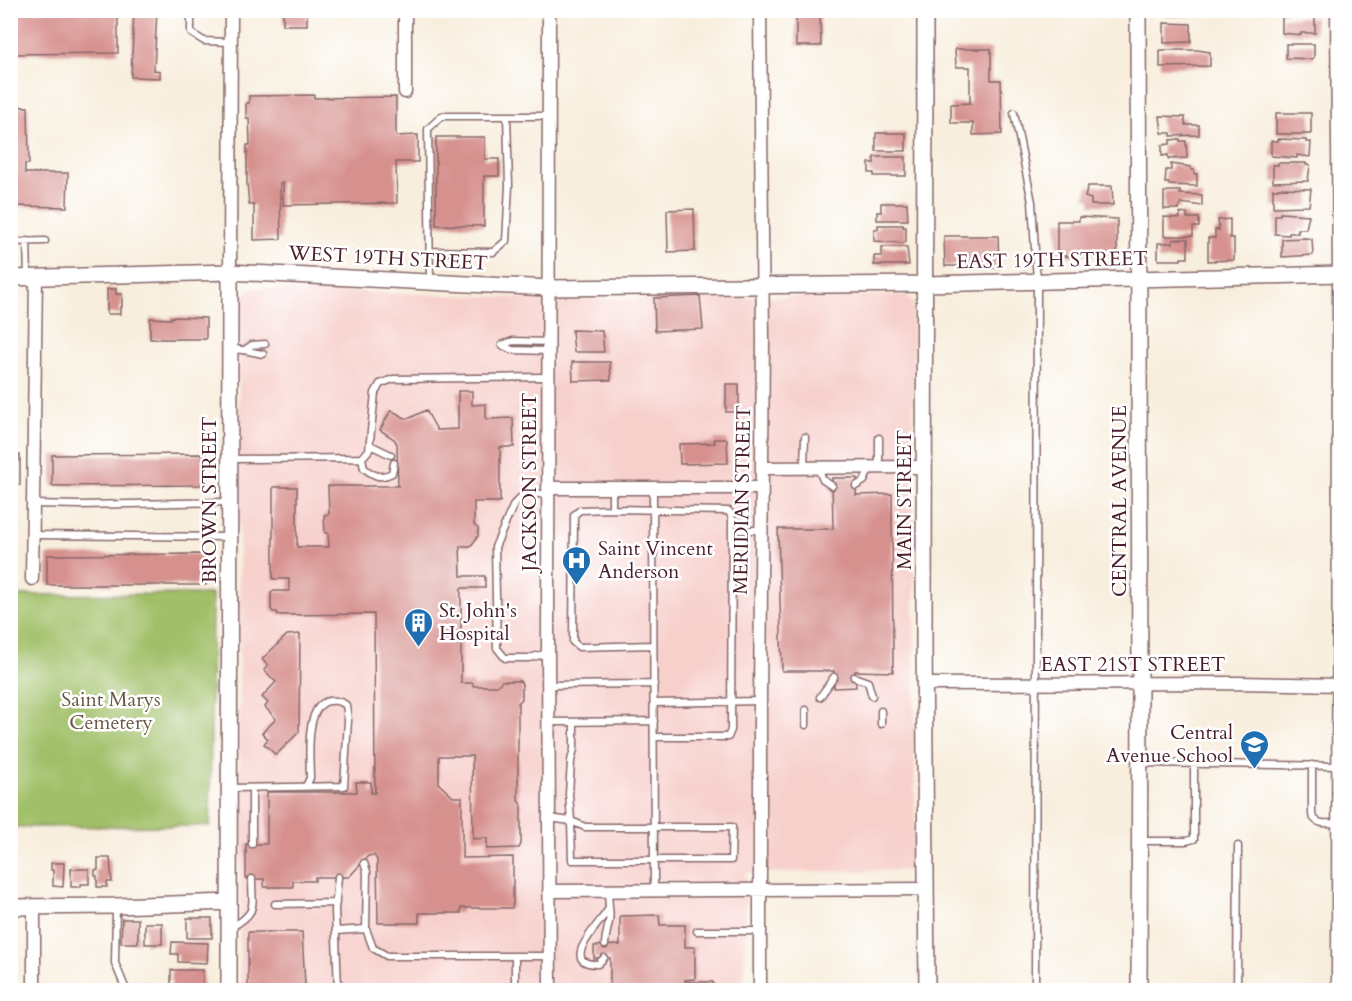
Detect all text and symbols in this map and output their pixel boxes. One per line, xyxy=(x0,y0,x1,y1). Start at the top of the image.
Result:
street label: WEST 19TH STREET xyxy=(287,239,489,277)
street label: EAST 19TH STREET xyxy=(956,245,1148,275)
street label: JACKSON STREET xyxy=(516,392,543,574)
street label: MERIDIAN STREET xyxy=(727,405,757,595)
street label: CENTRAL AVENUE xyxy=(1106,405,1133,597)
street label: BROWN STREET xyxy=(196,416,223,584)
street label: MAIN STREET xyxy=(891,430,918,570)
place label: Saint Vincent Anderson xyxy=(598,535,714,585)
hospital icon: Saint Vincent Anderson xyxy=(561,544,593,586)
place label: St. John's Hospital xyxy=(439,597,517,647)
building icon: St. John's Hospital xyxy=(402,606,434,648)
street label: EAST 21ST STREET xyxy=(1040,651,1226,678)
park label: Saint Marys Cemetery xyxy=(61,686,161,736)
place label: Central Avenue School xyxy=(1106,719,1233,769)
school or university icon: Central Avenue School xyxy=(1238,728,1270,770)

